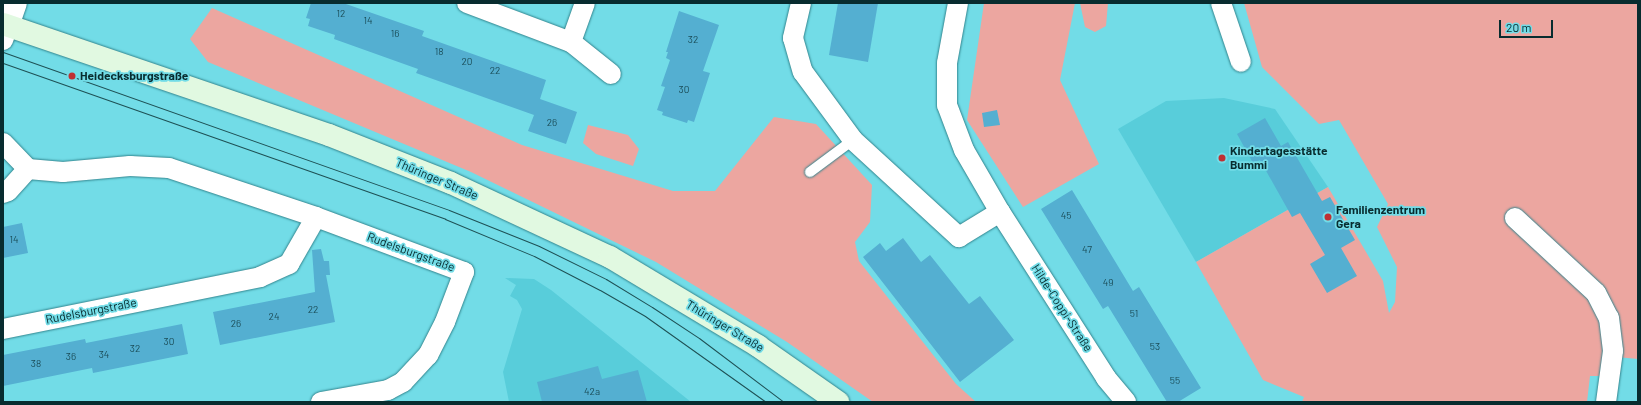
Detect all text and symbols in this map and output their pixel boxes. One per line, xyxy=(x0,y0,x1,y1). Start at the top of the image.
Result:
house number: 12 xyxy=(337,8,345,20)
scale bar xyxy=(1501,12,1555,38)
house number: 14 xyxy=(363,15,373,27)
text: 20 m xyxy=(1506,20,1532,34)
house number: 16 xyxy=(391,28,399,40)
house number: 32 xyxy=(688,34,698,46)
house number: 18 xyxy=(435,46,443,58)
house number: 20 xyxy=(461,56,473,68)
house number: 22 xyxy=(490,65,500,77)
place label: Heidecksburgstraße xyxy=(80,69,188,83)
marker: Heidecksburgstraße xyxy=(67,71,77,81)
house number: 30 xyxy=(679,84,689,96)
house number: 26 xyxy=(547,117,557,129)
place label: Kindertagesstätte Bummi xyxy=(1230,144,1328,172)
marker: Kindertagesstätte Bummi xyxy=(1217,153,1227,163)
street label: Thüringer Straße xyxy=(394,155,480,203)
place label: Familienzentrum Gera xyxy=(1336,203,1425,231)
house number: 45 xyxy=(1061,210,1071,222)
marker: Familienzentrum Gera xyxy=(1323,212,1333,222)
street label: Rudelsburgstraße xyxy=(365,229,457,275)
house number: 14 xyxy=(9,234,19,246)
house number: 47 xyxy=(1082,244,1092,256)
street label: Hilde-Coppi-Straße xyxy=(1028,262,1096,354)
house number: 49 xyxy=(1103,277,1113,289)
street label: Rudelsburgstraße xyxy=(44,295,138,327)
street label: Thüringer Straße xyxy=(684,297,766,355)
house number: 22 xyxy=(308,304,318,316)
house number: 51 xyxy=(1130,308,1138,320)
house number: 24 xyxy=(269,311,279,323)
house number: 26 xyxy=(231,318,241,330)
house number: 30 xyxy=(164,336,174,348)
house number: 53 xyxy=(1150,341,1160,353)
house number: 32 xyxy=(130,343,140,355)
house number: 34 xyxy=(99,349,109,361)
house number: 36 xyxy=(66,351,76,363)
house number: 38 xyxy=(31,358,41,370)
house number: 55 xyxy=(1170,375,1180,387)
house number: 42a xyxy=(584,386,600,398)

